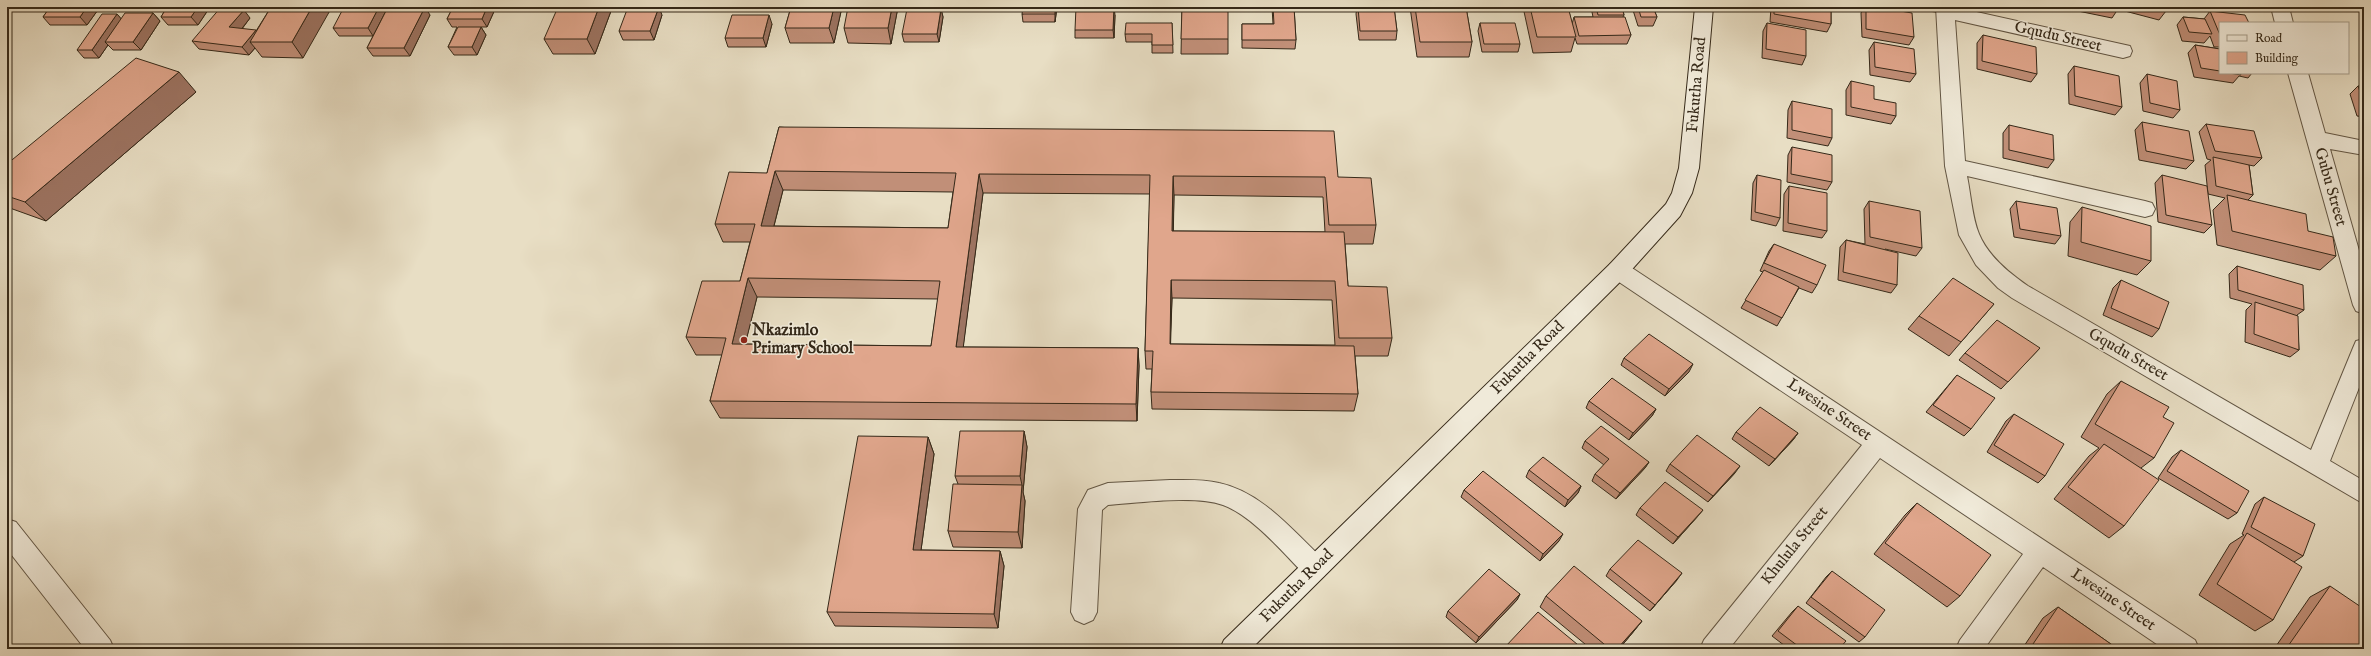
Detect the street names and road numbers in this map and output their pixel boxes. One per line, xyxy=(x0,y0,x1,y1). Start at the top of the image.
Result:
street label: Gqudu Street xyxy=(2012,17,2104,57)
street label: Fukutha Road xyxy=(1683,36,1711,134)
street label: Gubu Street xyxy=(2309,145,2351,229)
street label: Fukutha Road xyxy=(1487,317,1569,399)
street label: Gqudu Street xyxy=(2084,324,2172,386)
street label: Lwesine Street xyxy=(1783,374,1876,446)
street label: Khulula Street xyxy=(1757,502,1833,589)
street label: Fukutha Road xyxy=(1256,545,1338,627)
street label: Lwesine Street xyxy=(2067,564,2160,636)

